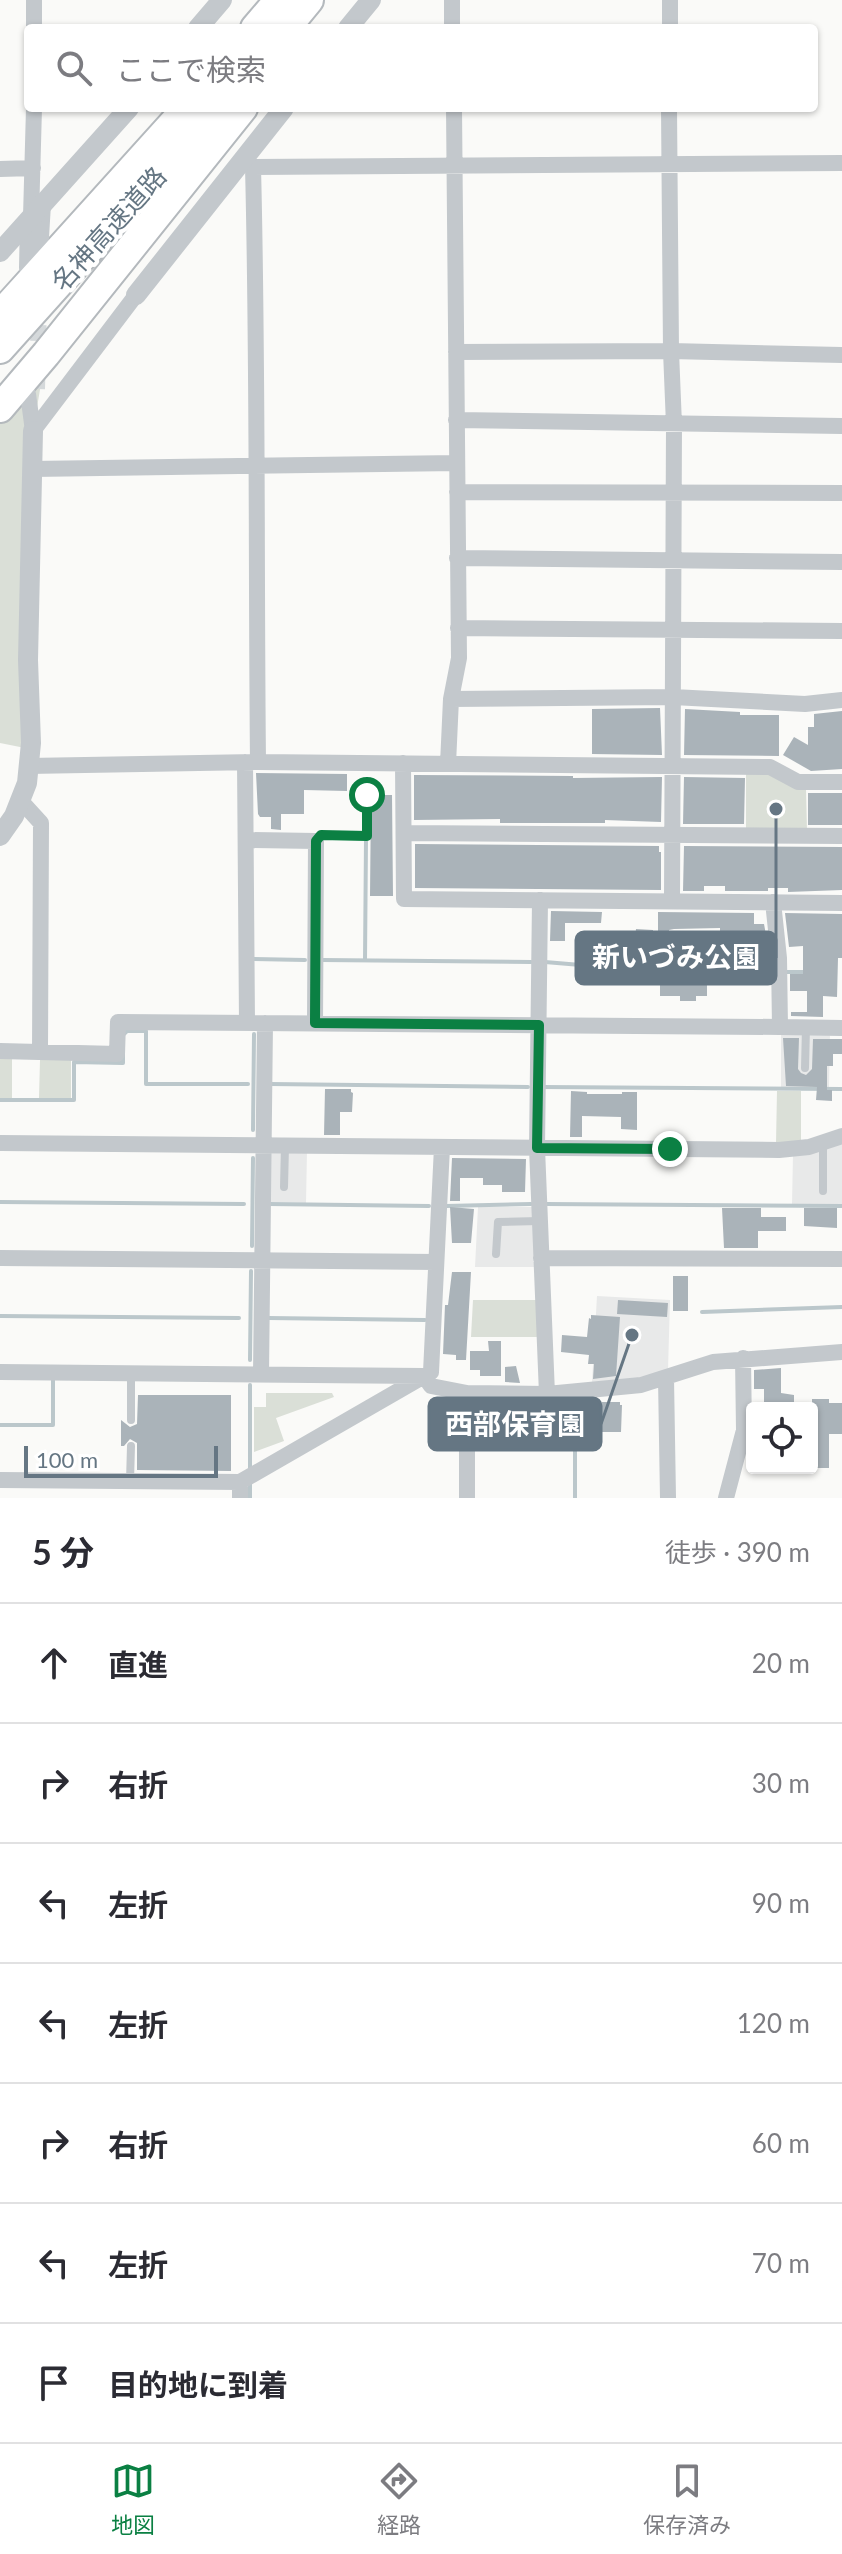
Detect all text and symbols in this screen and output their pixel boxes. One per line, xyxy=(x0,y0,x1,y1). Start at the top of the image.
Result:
search box xyxy=(24,24,818,112)
icon: search xyxy=(52,46,96,90)
text: ここで検索 xyxy=(116,51,266,87)
street label: 名神高速道路 xyxy=(44,160,172,297)
route start xyxy=(349,777,385,813)
callout: 新いづみ公園 xyxy=(576,932,776,984)
text: 新いづみ公園 xyxy=(592,939,760,973)
route end xyxy=(652,1131,688,1167)
callout: 西部保育園 xyxy=(429,1398,601,1450)
map controls xyxy=(746,1402,818,1474)
button: locate xyxy=(746,1402,818,1474)
text: 西部保育園 xyxy=(445,1406,585,1440)
scale bar xyxy=(24,1442,218,1478)
text: 100 m xyxy=(36,1446,98,1473)
text: 5 分 xyxy=(32,1531,94,1572)
text: 徒歩 · 390 m xyxy=(665,1536,810,1568)
icon: ahead xyxy=(32,1641,76,1685)
text: 直進 xyxy=(108,1646,168,1682)
text: 20 m xyxy=(752,1647,810,1679)
icon: right xyxy=(32,1761,76,1805)
text: 右折 xyxy=(108,1766,168,1802)
text: 30 m xyxy=(752,1767,810,1799)
icon: left xyxy=(32,1881,76,1925)
text: 左折 xyxy=(108,1886,168,1922)
text: 90 m xyxy=(752,1887,810,1919)
icon: left xyxy=(32,2001,76,2045)
text: 左折 xyxy=(108,2006,168,2042)
text: 120 m xyxy=(737,2007,810,2039)
icon: right xyxy=(32,2121,76,2165)
text: 右折 xyxy=(108,2126,168,2162)
text: 60 m xyxy=(752,2127,810,2159)
icon: left xyxy=(32,2241,76,2285)
text: 左折 xyxy=(108,2246,168,2282)
text: 70 m xyxy=(752,2247,810,2279)
icon: arrive xyxy=(32,2361,76,2405)
text: 目的地に到着 xyxy=(108,2366,288,2402)
tab: 地図 xyxy=(111,2459,155,2539)
tab: 経路 xyxy=(377,2459,421,2539)
tab: 保存済み xyxy=(643,2459,731,2539)

